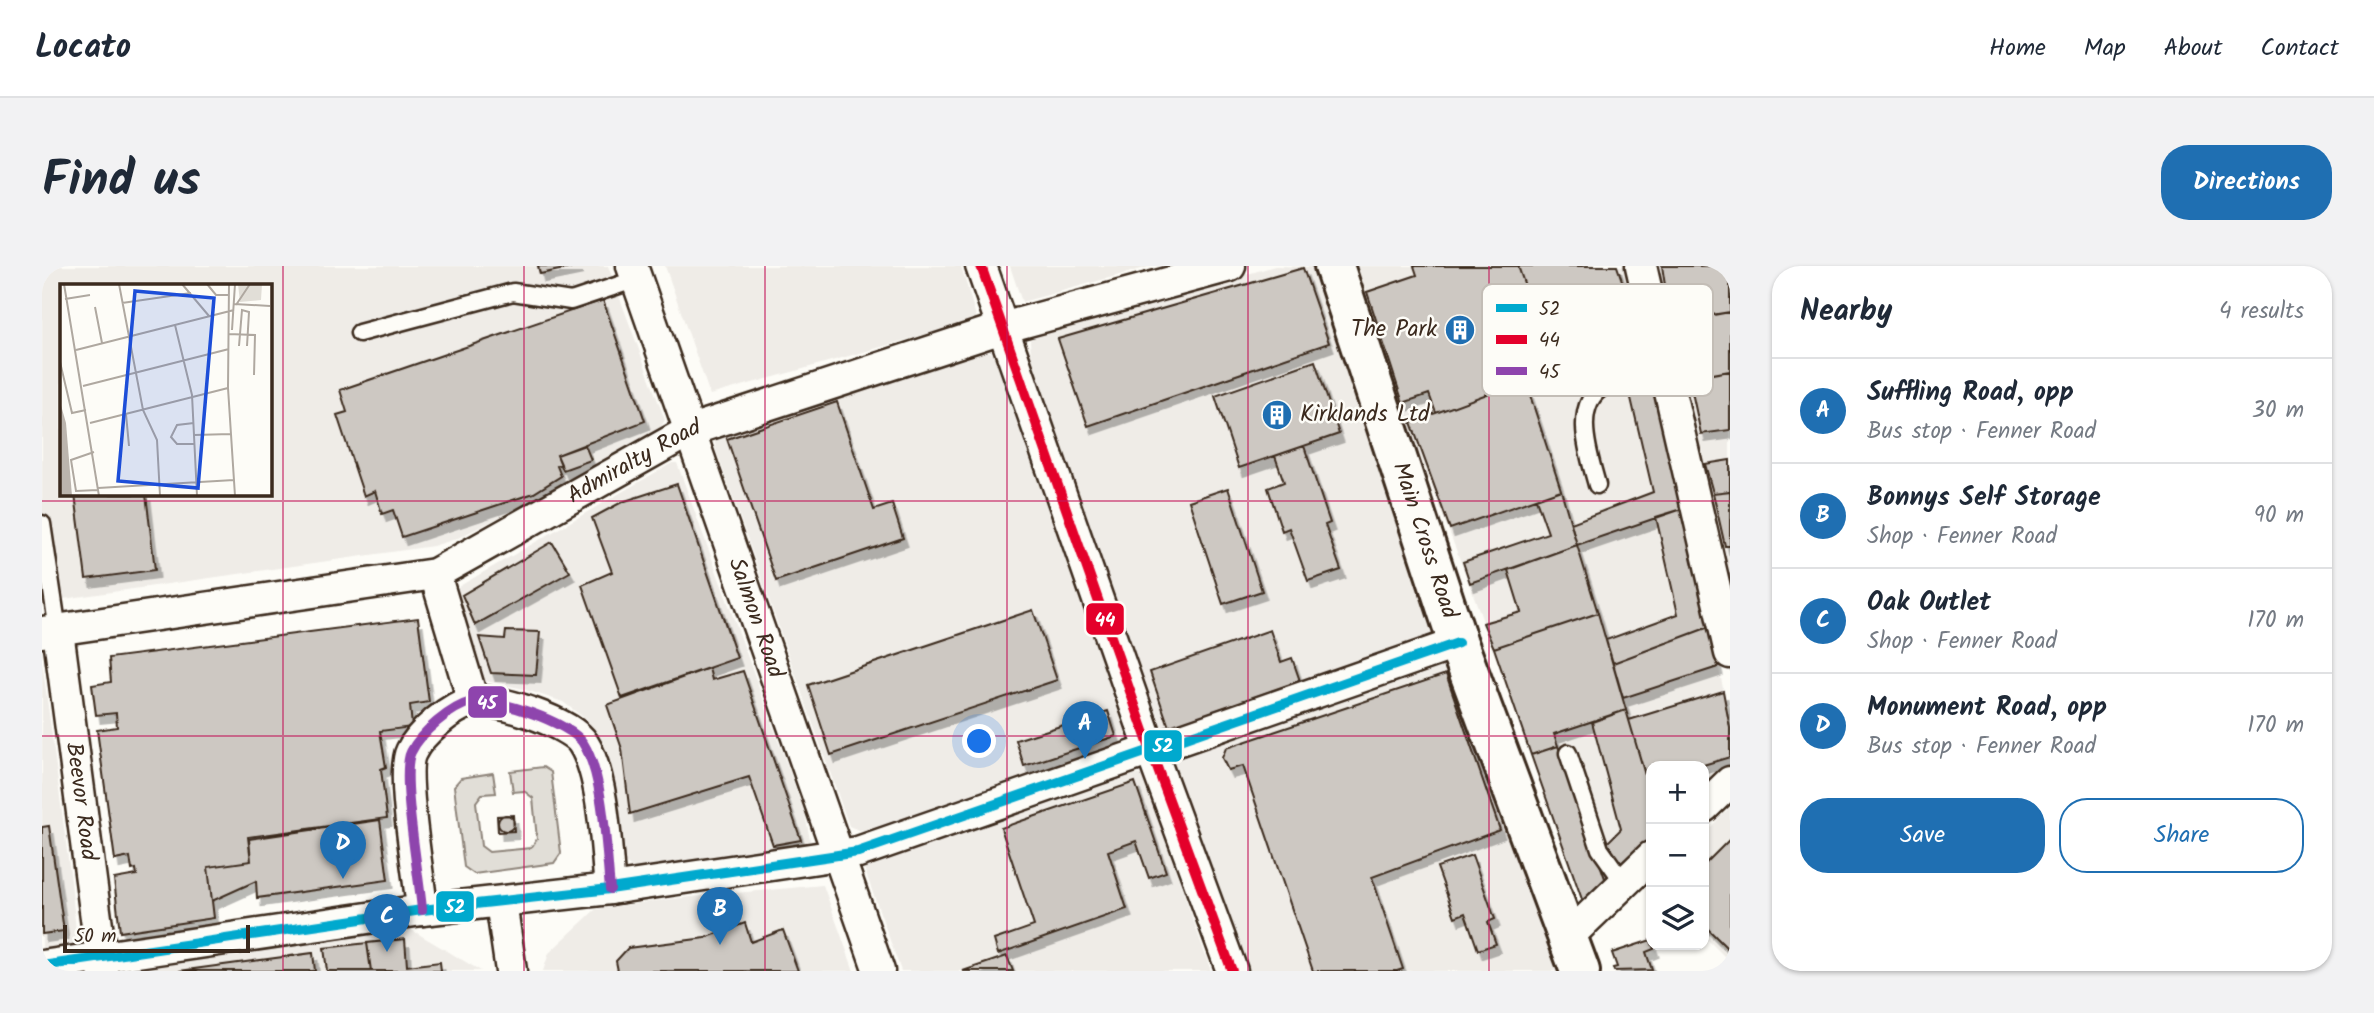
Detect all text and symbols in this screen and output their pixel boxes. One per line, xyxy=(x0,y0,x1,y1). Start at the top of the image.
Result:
text: Locato xyxy=(35,22,131,75)
text: Home xyxy=(1989,29,2046,68)
text: Map xyxy=(2084,29,2126,68)
text: About xyxy=(2164,29,2222,68)
text: Contact xyxy=(2260,29,2339,68)
text: Find us xyxy=(42,143,200,221)
button: Directions xyxy=(2161,145,2332,220)
inset map xyxy=(60,284,271,495)
legend xyxy=(1482,284,1713,396)
text: Nearby xyxy=(1800,288,1892,336)
text: 4 results xyxy=(2219,294,2304,330)
text: 52 xyxy=(1539,295,1560,325)
place label: The Park xyxy=(1351,312,1437,348)
building icon: The Park xyxy=(1443,313,1477,347)
text: 44 xyxy=(1539,326,1560,356)
text: 45 xyxy=(1539,358,1561,388)
text: Suffling Road, opp xyxy=(1867,372,2074,414)
text: A xyxy=(1816,393,1830,429)
text: 30 m xyxy=(2252,393,2304,429)
place label: Kirklands Ltd xyxy=(1300,397,1430,433)
building icon: Kirklands Ltd xyxy=(1260,398,1294,432)
street label: Admiralty Road xyxy=(561,410,706,514)
text: Bus stop · Fenner Road xyxy=(1867,414,2096,450)
street label: Main Cross Road xyxy=(1382,458,1467,624)
text: Bonnys Self Storage xyxy=(1867,477,2101,519)
text: B xyxy=(1816,498,1830,534)
text: 90 m xyxy=(2254,498,2304,534)
text: Shop · Fenner Road xyxy=(1867,519,2057,555)
street label: Salmon Road xyxy=(718,553,793,683)
text: Oak Outlet xyxy=(1867,582,1991,624)
line badge: 44 xyxy=(1085,602,1125,636)
text: C xyxy=(1816,603,1830,639)
text: 170 m xyxy=(2247,603,2304,639)
text: 44 xyxy=(1095,606,1116,636)
text: Shop · Fenner Road xyxy=(1867,624,2057,660)
line badge: 45 xyxy=(467,685,508,719)
text: Monument Road, opp xyxy=(1867,687,2107,729)
text: 45 xyxy=(477,689,498,719)
pin: A xyxy=(1062,701,1108,759)
text: D xyxy=(1815,708,1831,744)
text: 170 m xyxy=(2247,708,2304,744)
your location xyxy=(962,724,996,758)
line badge: 52 xyxy=(1143,729,1183,763)
text: Bus stop · Fenner Road xyxy=(1867,729,2096,765)
text: 52 xyxy=(1152,732,1173,762)
street label: Beevor Road xyxy=(55,740,106,863)
map controls xyxy=(1646,761,1709,950)
button: + xyxy=(1646,761,1709,824)
button: Save xyxy=(1800,798,2045,873)
button: Share xyxy=(2059,798,2304,873)
pin: D xyxy=(320,821,366,879)
button: − xyxy=(1646,824,1709,887)
pin: B xyxy=(697,887,743,945)
button: layers xyxy=(1646,887,1709,950)
line badge: 52 xyxy=(435,890,475,923)
text: 52 xyxy=(444,893,465,923)
pin: C xyxy=(364,894,410,952)
scale bar xyxy=(63,922,250,954)
text: 50 m xyxy=(74,922,116,952)

